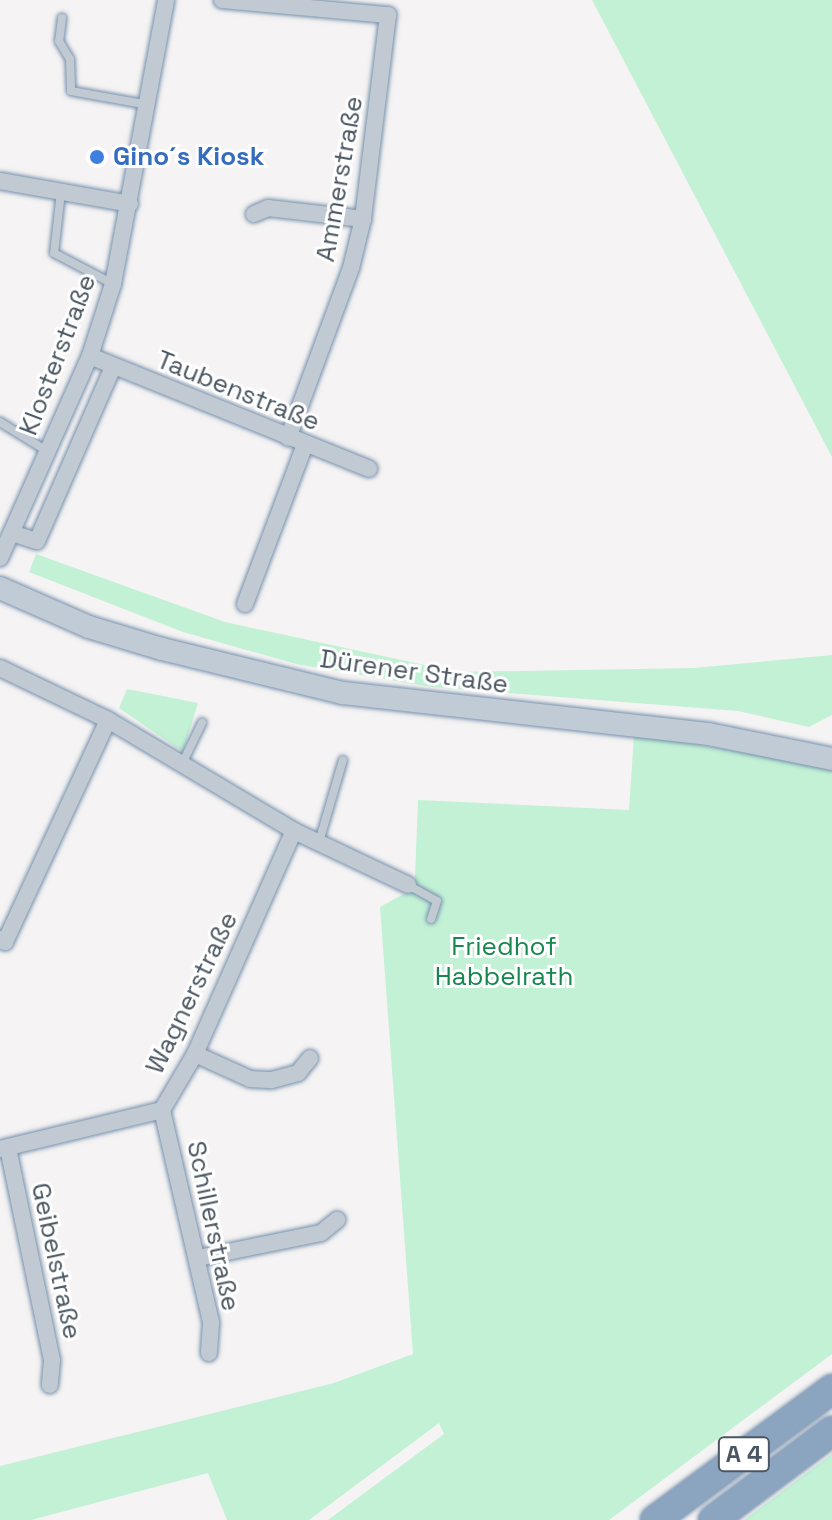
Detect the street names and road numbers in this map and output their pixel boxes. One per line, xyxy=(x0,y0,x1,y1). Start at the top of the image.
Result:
street label: Ammerstraße xyxy=(310,94,370,264)
street label: Klosterstraße xyxy=(13,270,103,440)
street label: Taubenstraße xyxy=(152,344,324,438)
street label: Dürener Straße xyxy=(318,643,510,701)
street label: Wagnerstraße xyxy=(139,907,245,1079)
street label: Schillerstraße xyxy=(180,1138,246,1314)
street label: Geibelstraße xyxy=(24,1180,88,1342)
road number: A 4 xyxy=(716,1434,772,1474)

